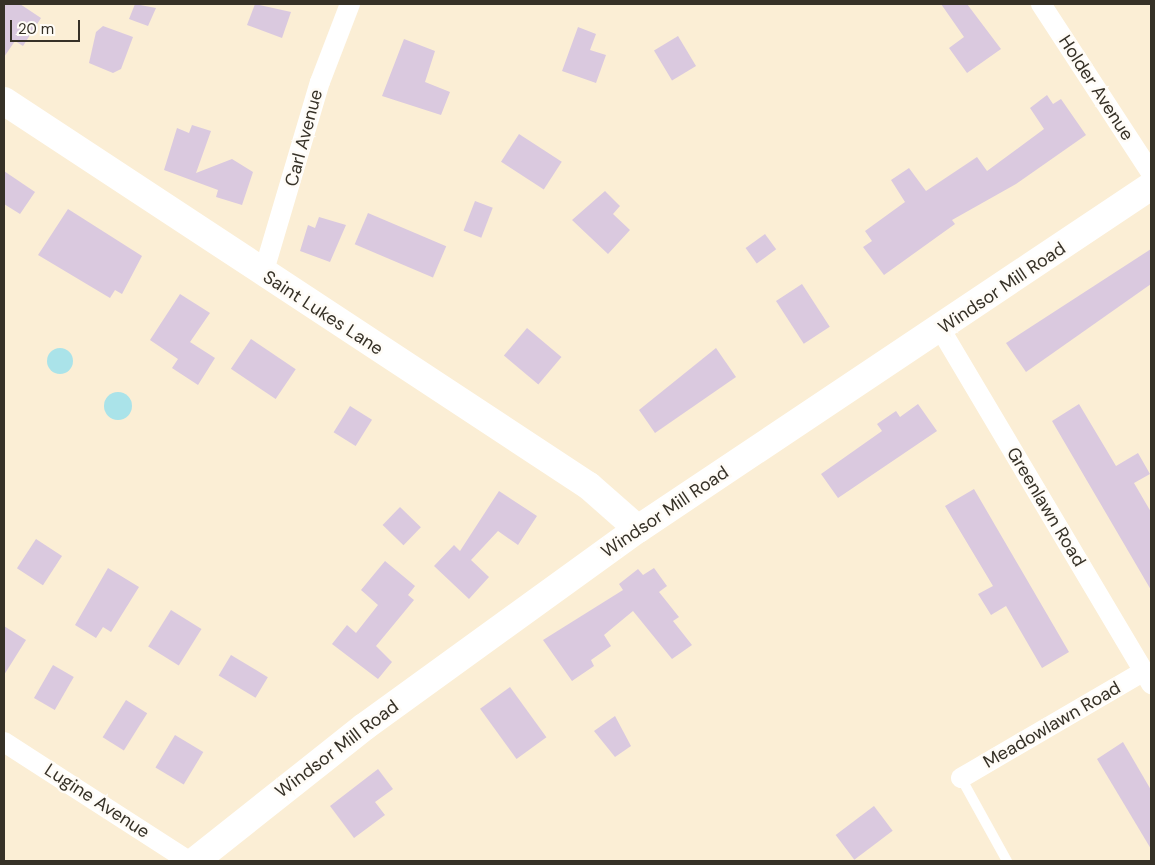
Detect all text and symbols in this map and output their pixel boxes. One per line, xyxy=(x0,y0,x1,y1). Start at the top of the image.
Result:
scale bar xyxy=(12,10,82,42)
text: 20 m xyxy=(18,19,54,39)
street label: Holder Avenue xyxy=(1054,31,1138,145)
street label: Carl Avenue xyxy=(281,87,327,189)
street label: Windsor Mill Road xyxy=(934,237,1070,339)
street label: Saint Lukes Lane xyxy=(259,266,387,360)
street label: Greenlawn Road xyxy=(1002,444,1090,570)
street label: Windsor Mill Road xyxy=(597,461,733,563)
street label: Meadowlawn Road xyxy=(980,677,1124,773)
street label: Windsor Mill Road xyxy=(271,696,403,802)
street label: Lugine Avenue xyxy=(41,759,153,843)

